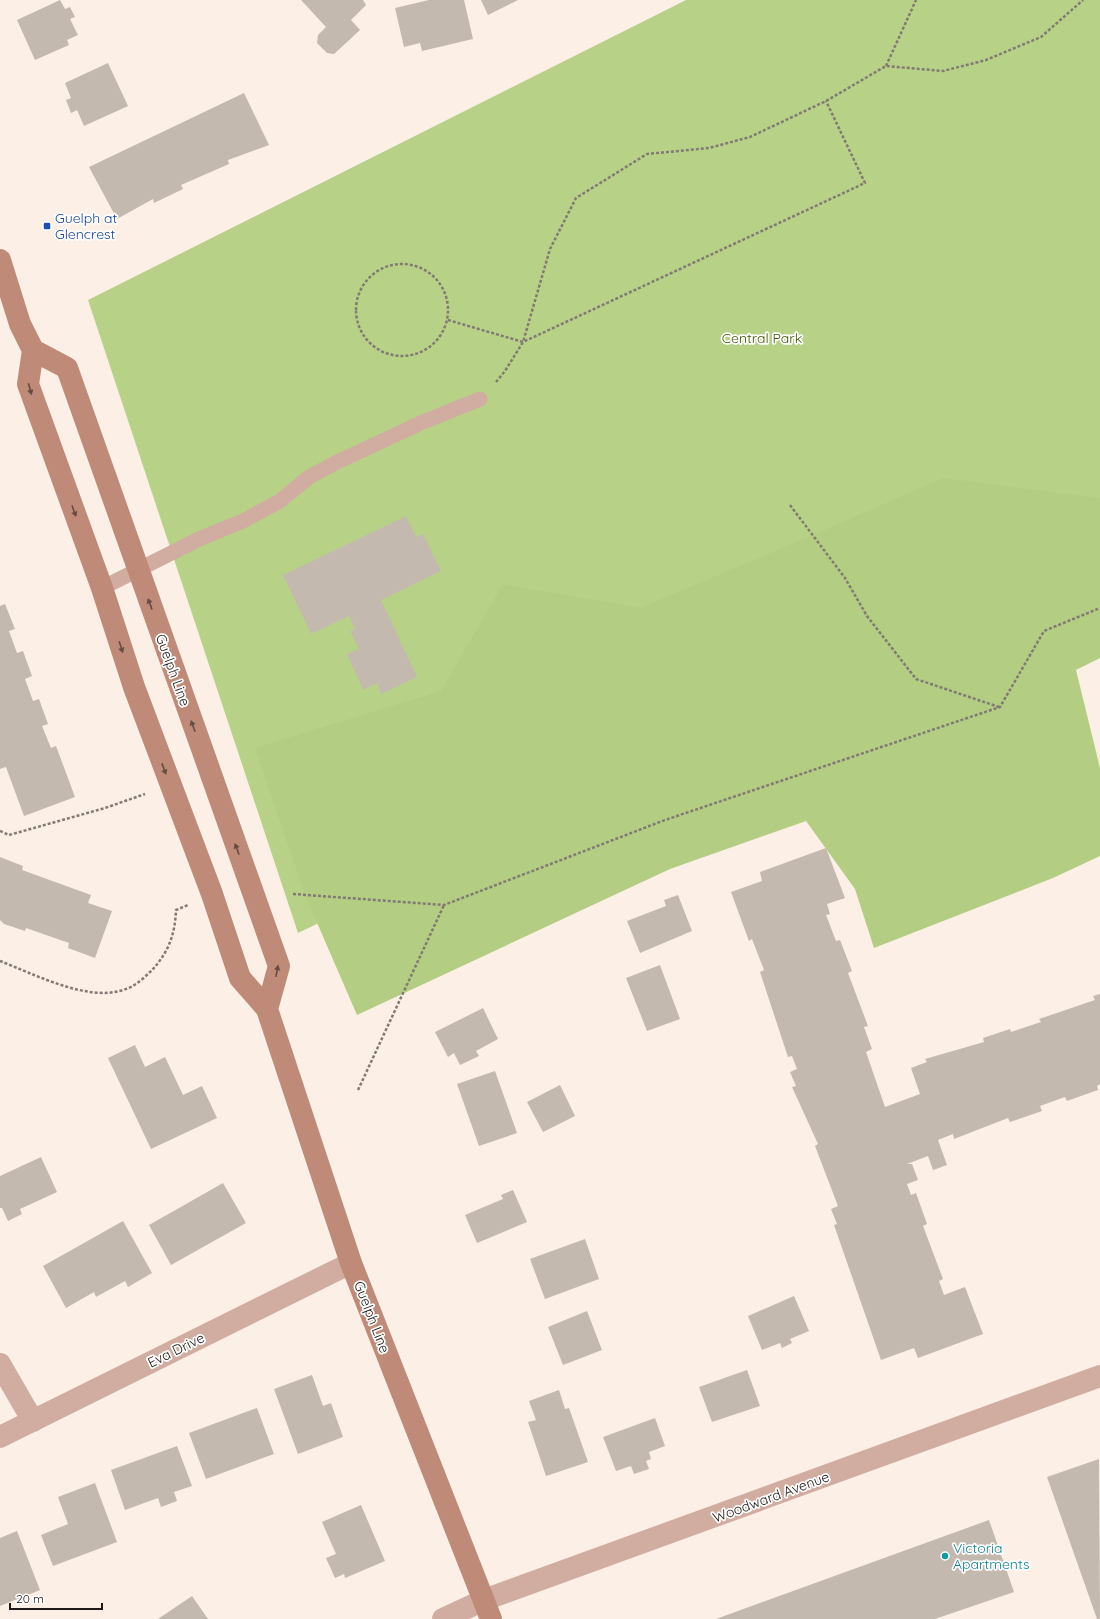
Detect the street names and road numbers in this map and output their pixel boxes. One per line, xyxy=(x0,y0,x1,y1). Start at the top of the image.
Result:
street label: Guelph Line xyxy=(152,631,194,709)
street label: Guelph Line xyxy=(350,1279,394,1356)
street label: Eva Drive xyxy=(145,1328,207,1371)
street label: Woodward Avenue xyxy=(710,1467,832,1526)

